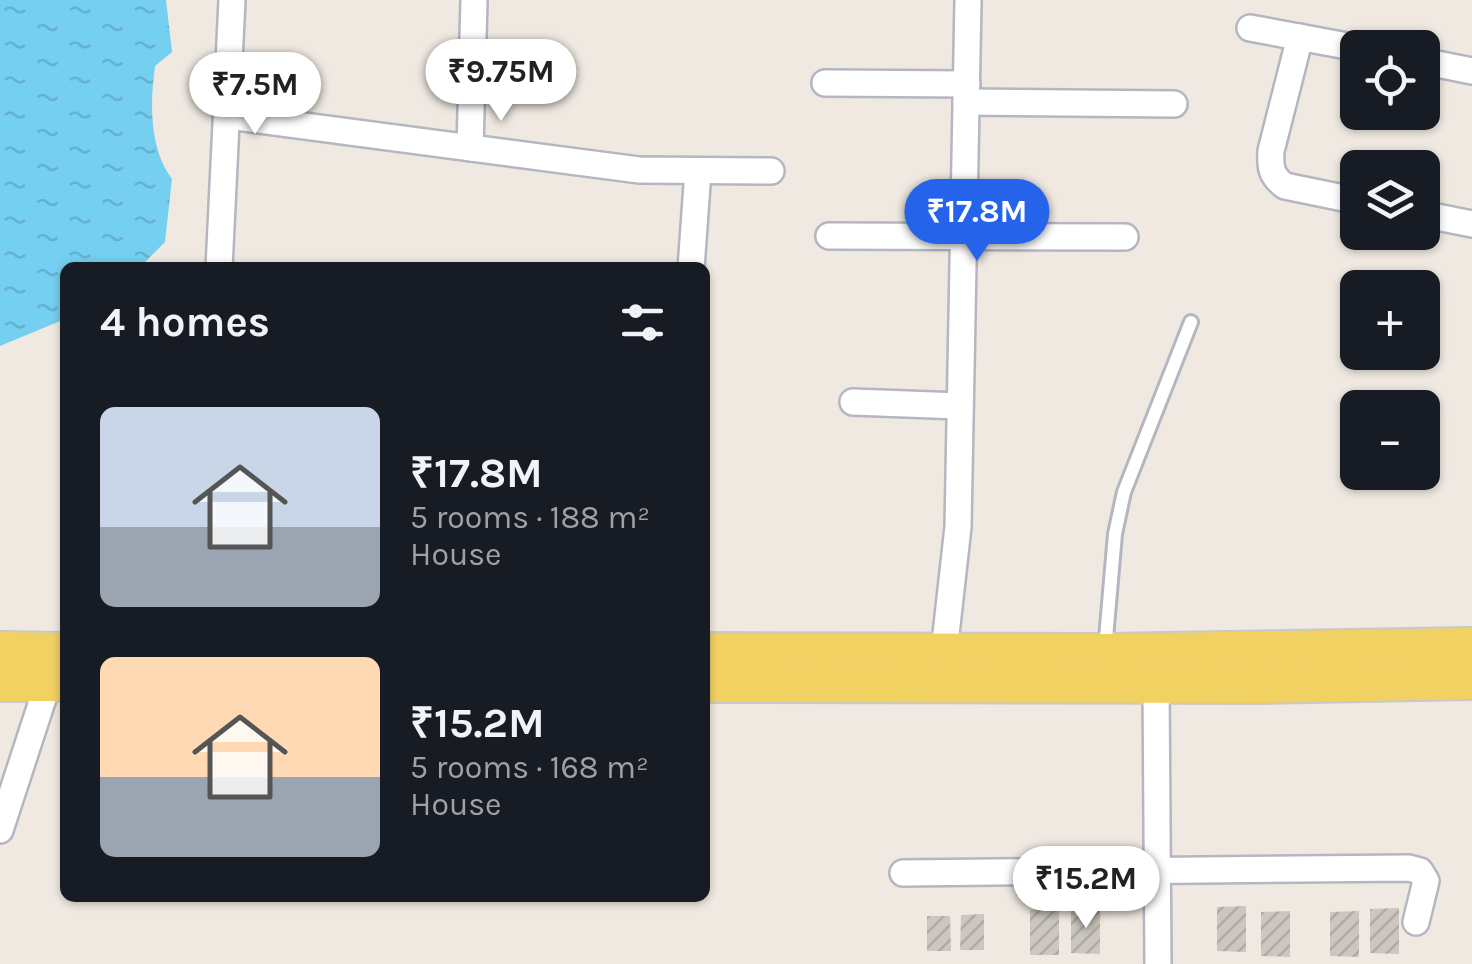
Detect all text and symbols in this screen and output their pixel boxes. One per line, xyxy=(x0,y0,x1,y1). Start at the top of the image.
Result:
map controls xyxy=(1340,30,1440,490)
button: locate xyxy=(1340,30,1440,130)
pin: ₹9.75M xyxy=(420,39,582,124)
pin: ₹7.5M xyxy=(185,52,325,137)
text: ₹9.75M xyxy=(447,53,555,90)
text: ₹7.5M xyxy=(211,66,299,103)
button: layers xyxy=(1340,150,1440,250)
pin: ₹17.8M xyxy=(896,179,1058,264)
text: ₹17.8M xyxy=(926,193,1028,230)
button: + xyxy=(1340,270,1440,370)
icon: filters xyxy=(615,295,670,350)
text: 4 homes xyxy=(100,297,270,347)
button: − xyxy=(1340,390,1440,490)
icon: home xyxy=(180,447,300,567)
text: ₹17.8M xyxy=(410,448,543,498)
text: 5 rooms · 188 m² xyxy=(410,499,650,536)
text: House xyxy=(410,536,502,573)
icon: home xyxy=(180,697,300,817)
text: ₹15.2M xyxy=(410,698,545,748)
text: 5 rooms · 168 m² xyxy=(410,749,649,786)
text: House xyxy=(410,786,502,823)
pin: ₹15.2M xyxy=(1005,846,1167,931)
text: ₹15.2M xyxy=(1035,860,1137,897)

